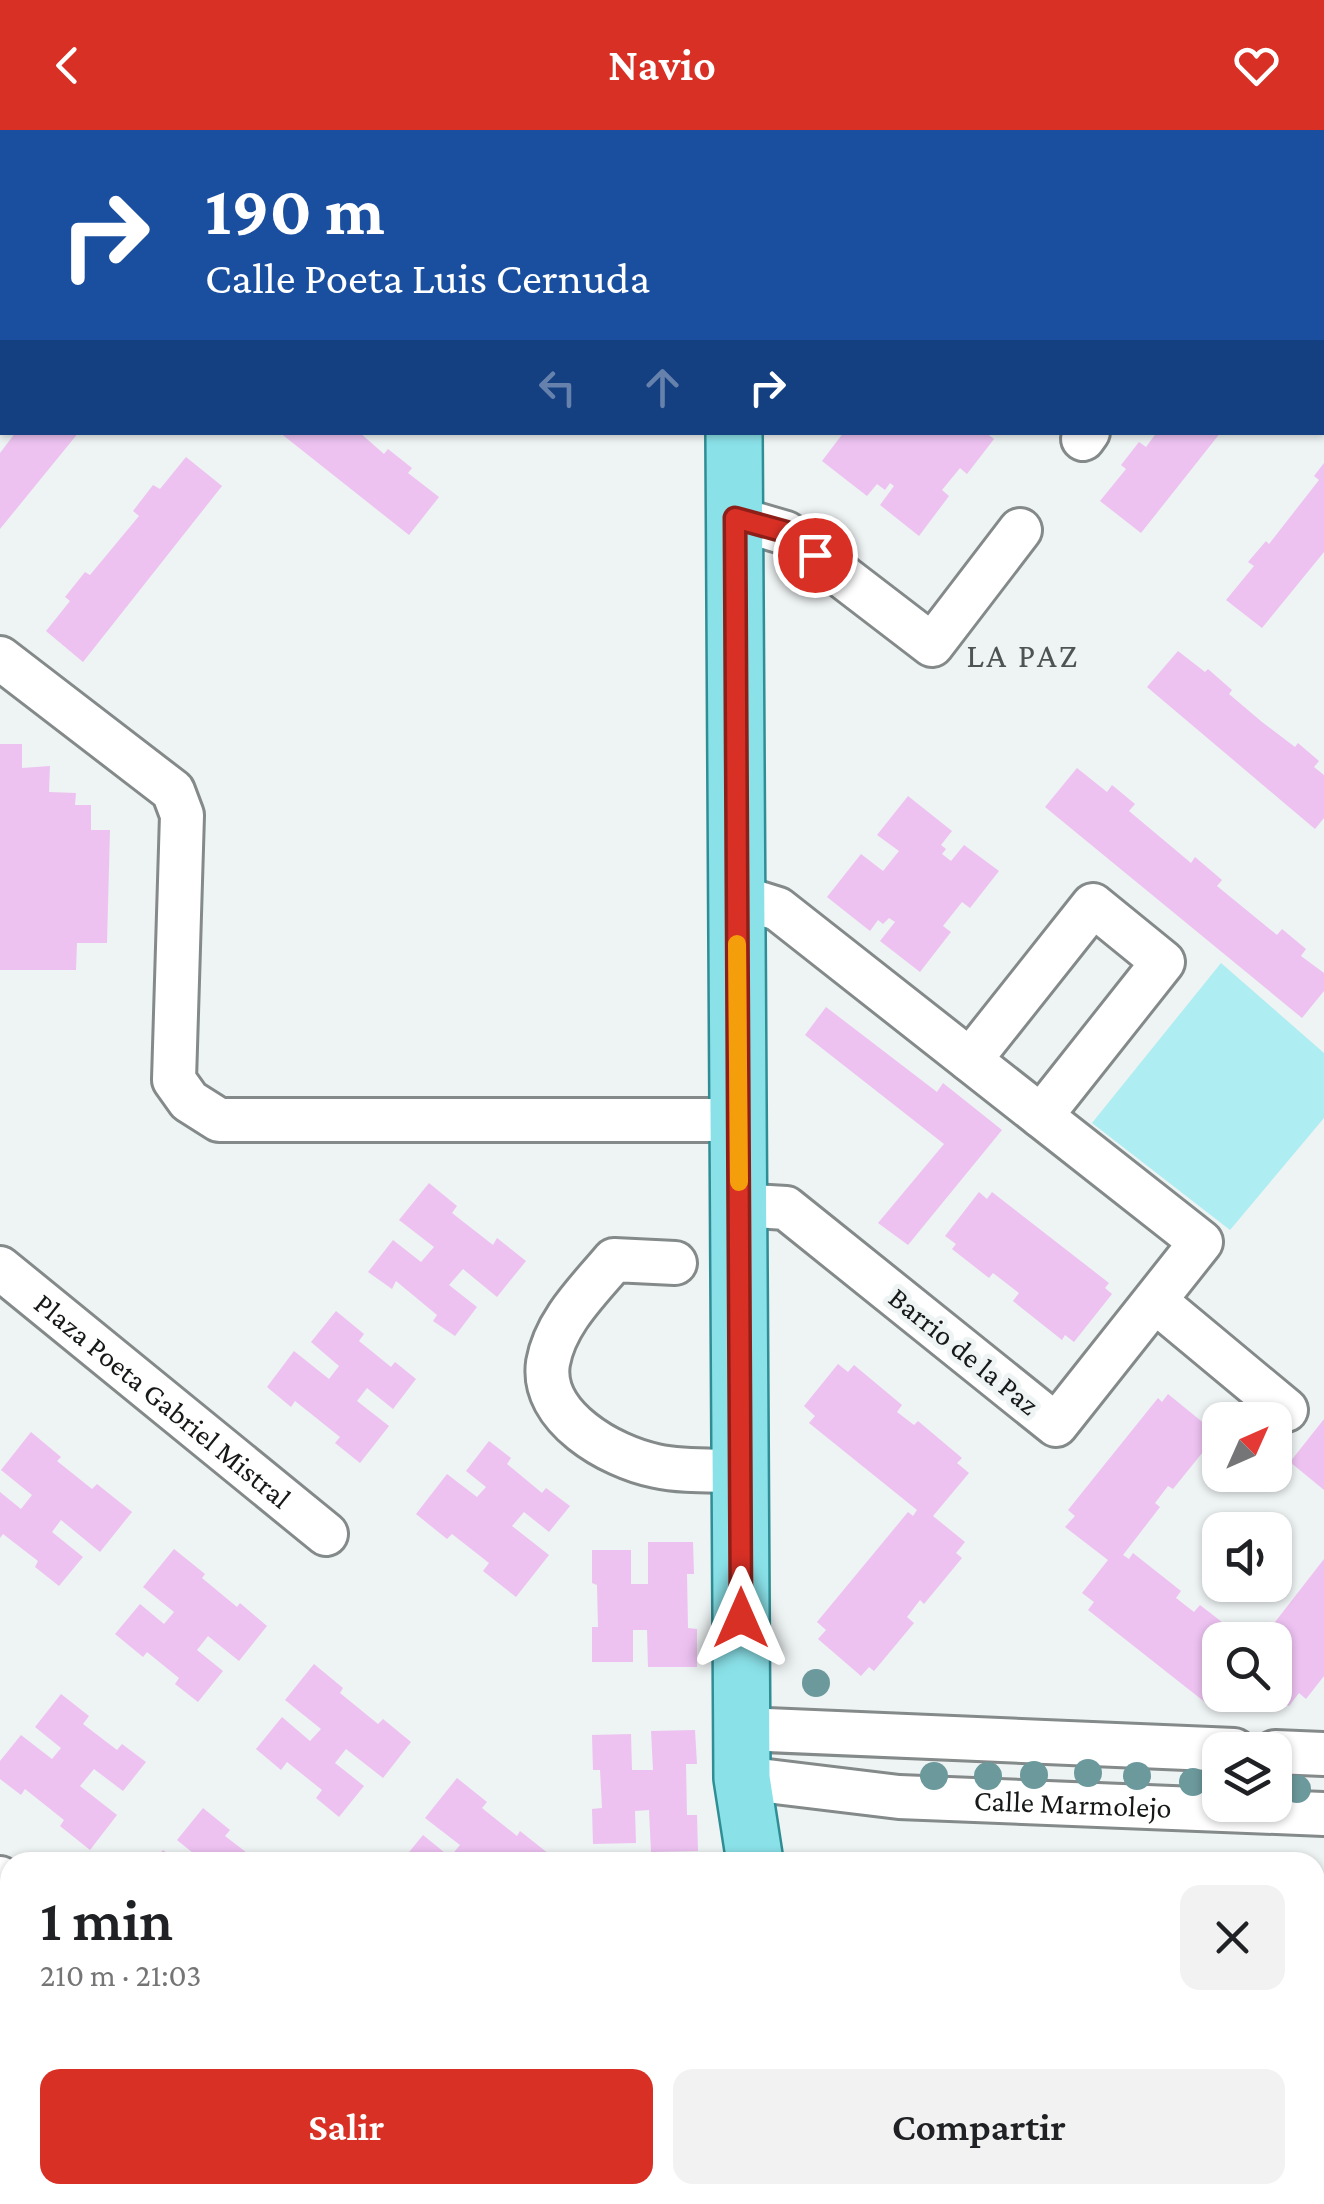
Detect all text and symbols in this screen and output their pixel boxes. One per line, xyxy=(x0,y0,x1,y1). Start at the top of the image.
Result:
icon: back xyxy=(40,38,95,93)
icon: heart xyxy=(1229,38,1284,93)
text: Navio xyxy=(608,40,716,90)
icon: right xyxy=(40,170,170,300)
text: 190 m xyxy=(205,171,385,249)
text: Calle Poeta Luis Cernuda xyxy=(205,253,650,303)
icon: left xyxy=(530,360,585,415)
icon: ahead xyxy=(635,360,690,415)
icon: right xyxy=(740,360,795,415)
pin xyxy=(773,513,858,598)
icon: arrive xyxy=(788,528,843,583)
district label: LA PAZ xyxy=(966,636,1080,675)
street label: Barrio de la Paz xyxy=(883,1280,1046,1421)
street label: Plaza Poeta Gabriel Mistral xyxy=(28,1286,298,1515)
north arrow xyxy=(1202,1402,1292,1492)
map controls xyxy=(1202,1402,1292,1822)
button: sound xyxy=(1202,1512,1292,1602)
position arrow xyxy=(689,1566,793,1670)
button: search xyxy=(1202,1622,1292,1712)
button: layers xyxy=(1202,1732,1292,1822)
street label: Calle Marmolejo xyxy=(973,1783,1172,1824)
button: close xyxy=(1180,1885,1285,1990)
text: 1 min xyxy=(40,1886,173,1953)
text: 210 m · 21:03 xyxy=(40,1957,202,1993)
button: Salir xyxy=(40,2069,653,2184)
button: Compartir xyxy=(673,2069,1285,2184)

